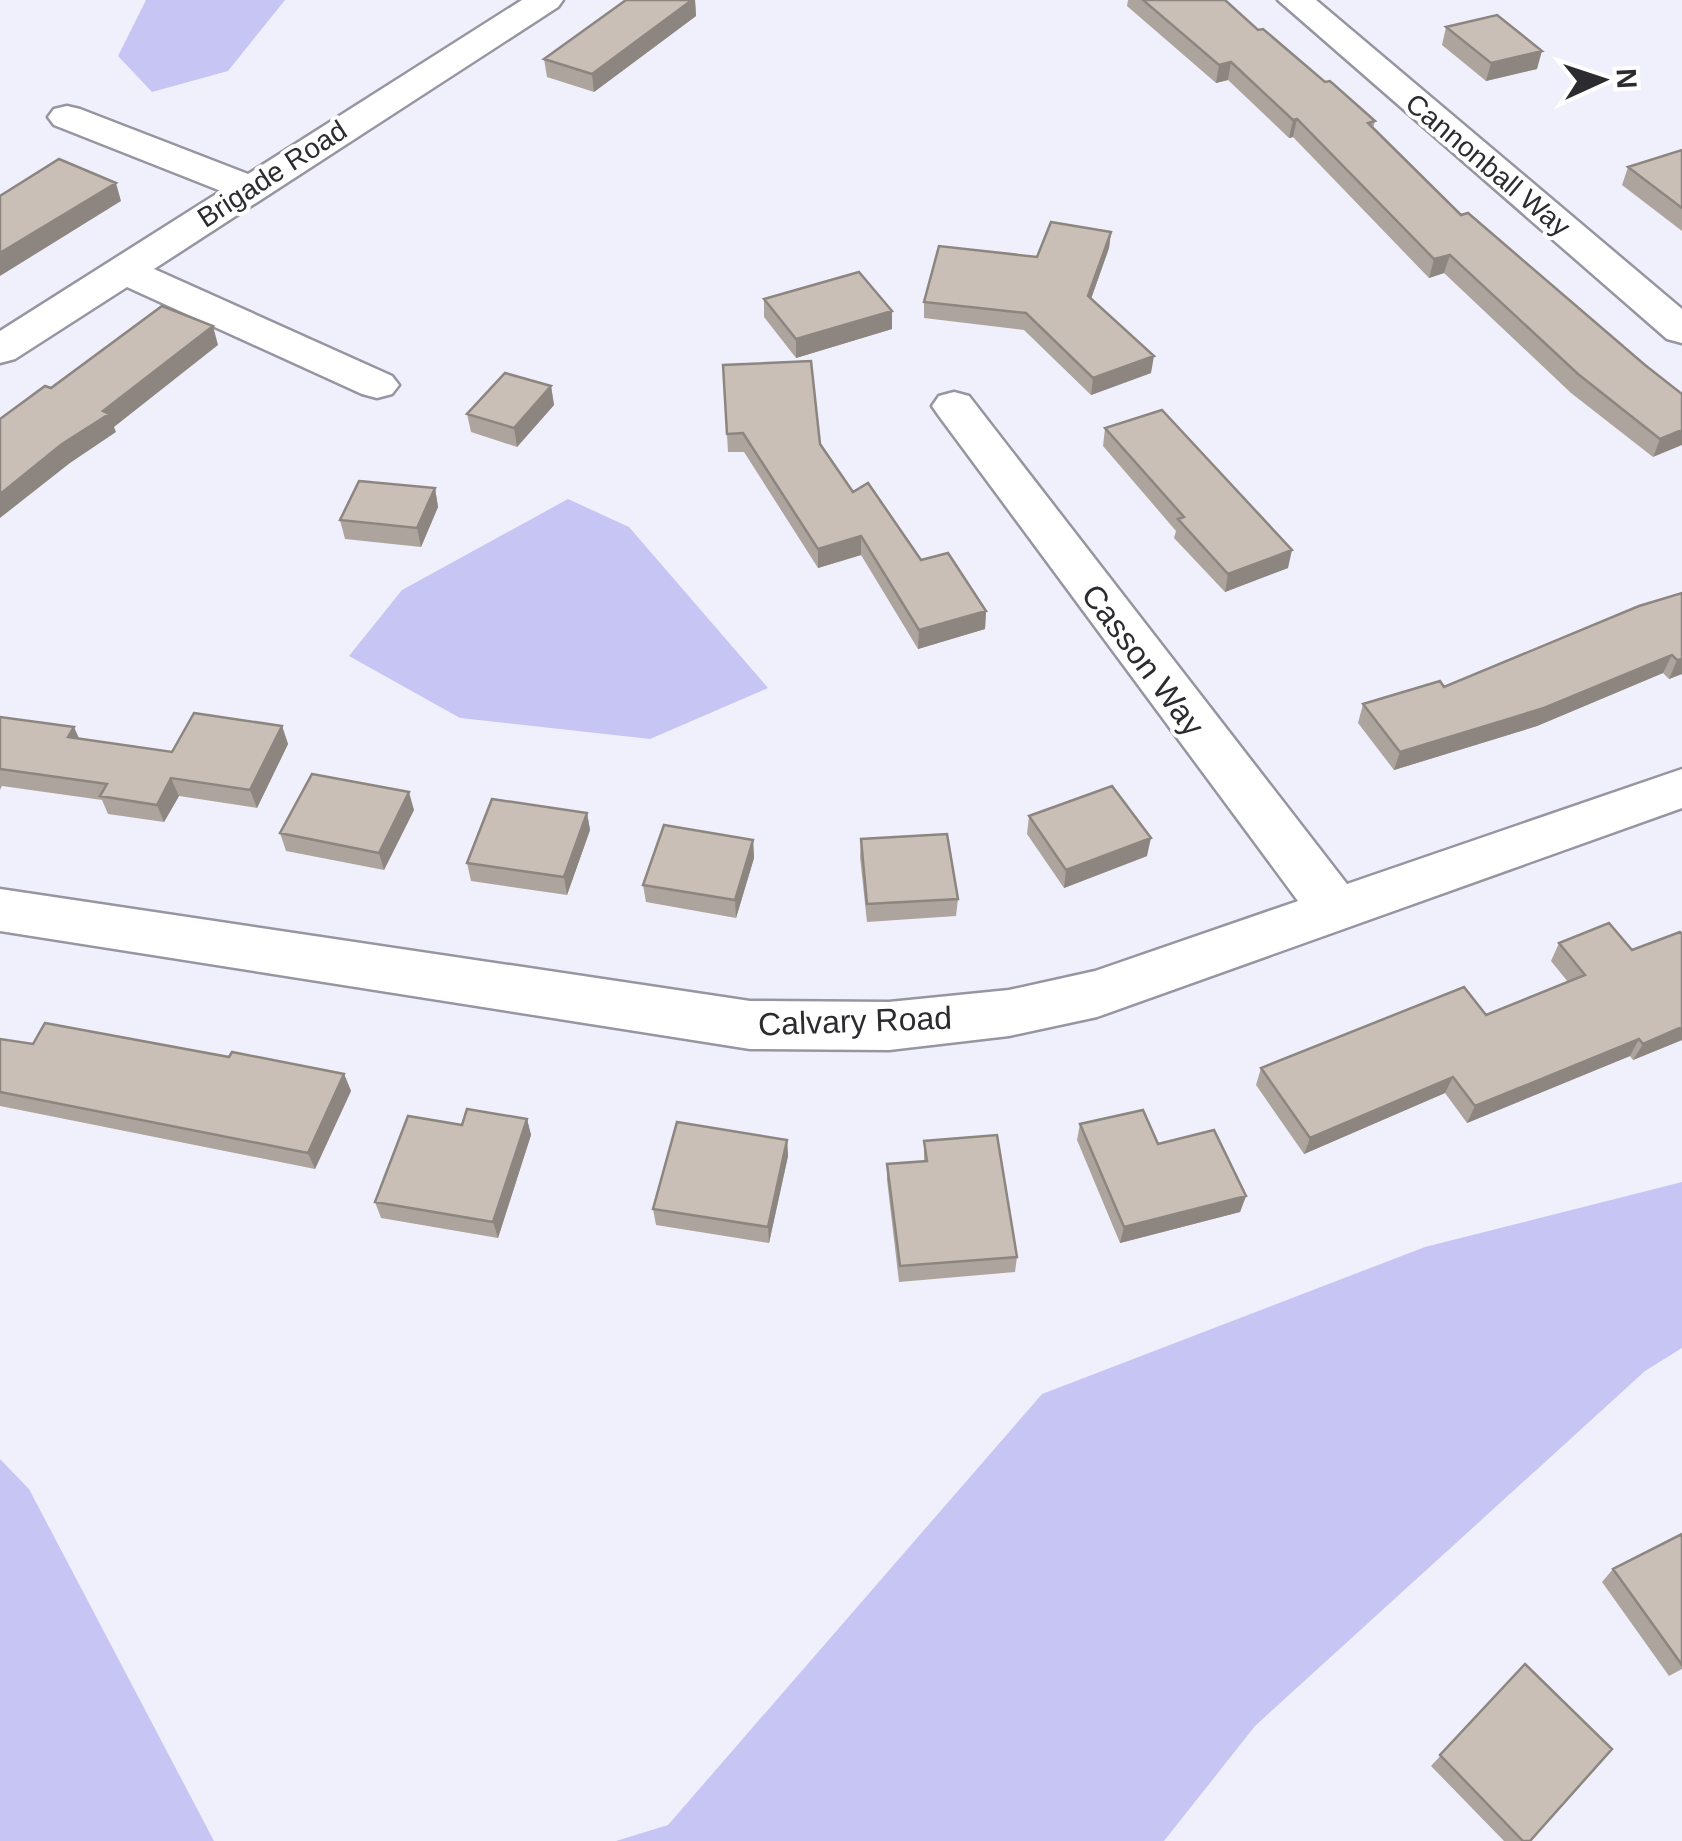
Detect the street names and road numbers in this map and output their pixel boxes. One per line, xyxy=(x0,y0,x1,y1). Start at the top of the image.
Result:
street label: Cannonball Way xyxy=(1400,87,1576,243)
street label: Brigade Road xyxy=(192,114,352,234)
street label: Casson Way xyxy=(1074,577,1212,743)
street label: Calvary Road xyxy=(758,1000,952,1042)

